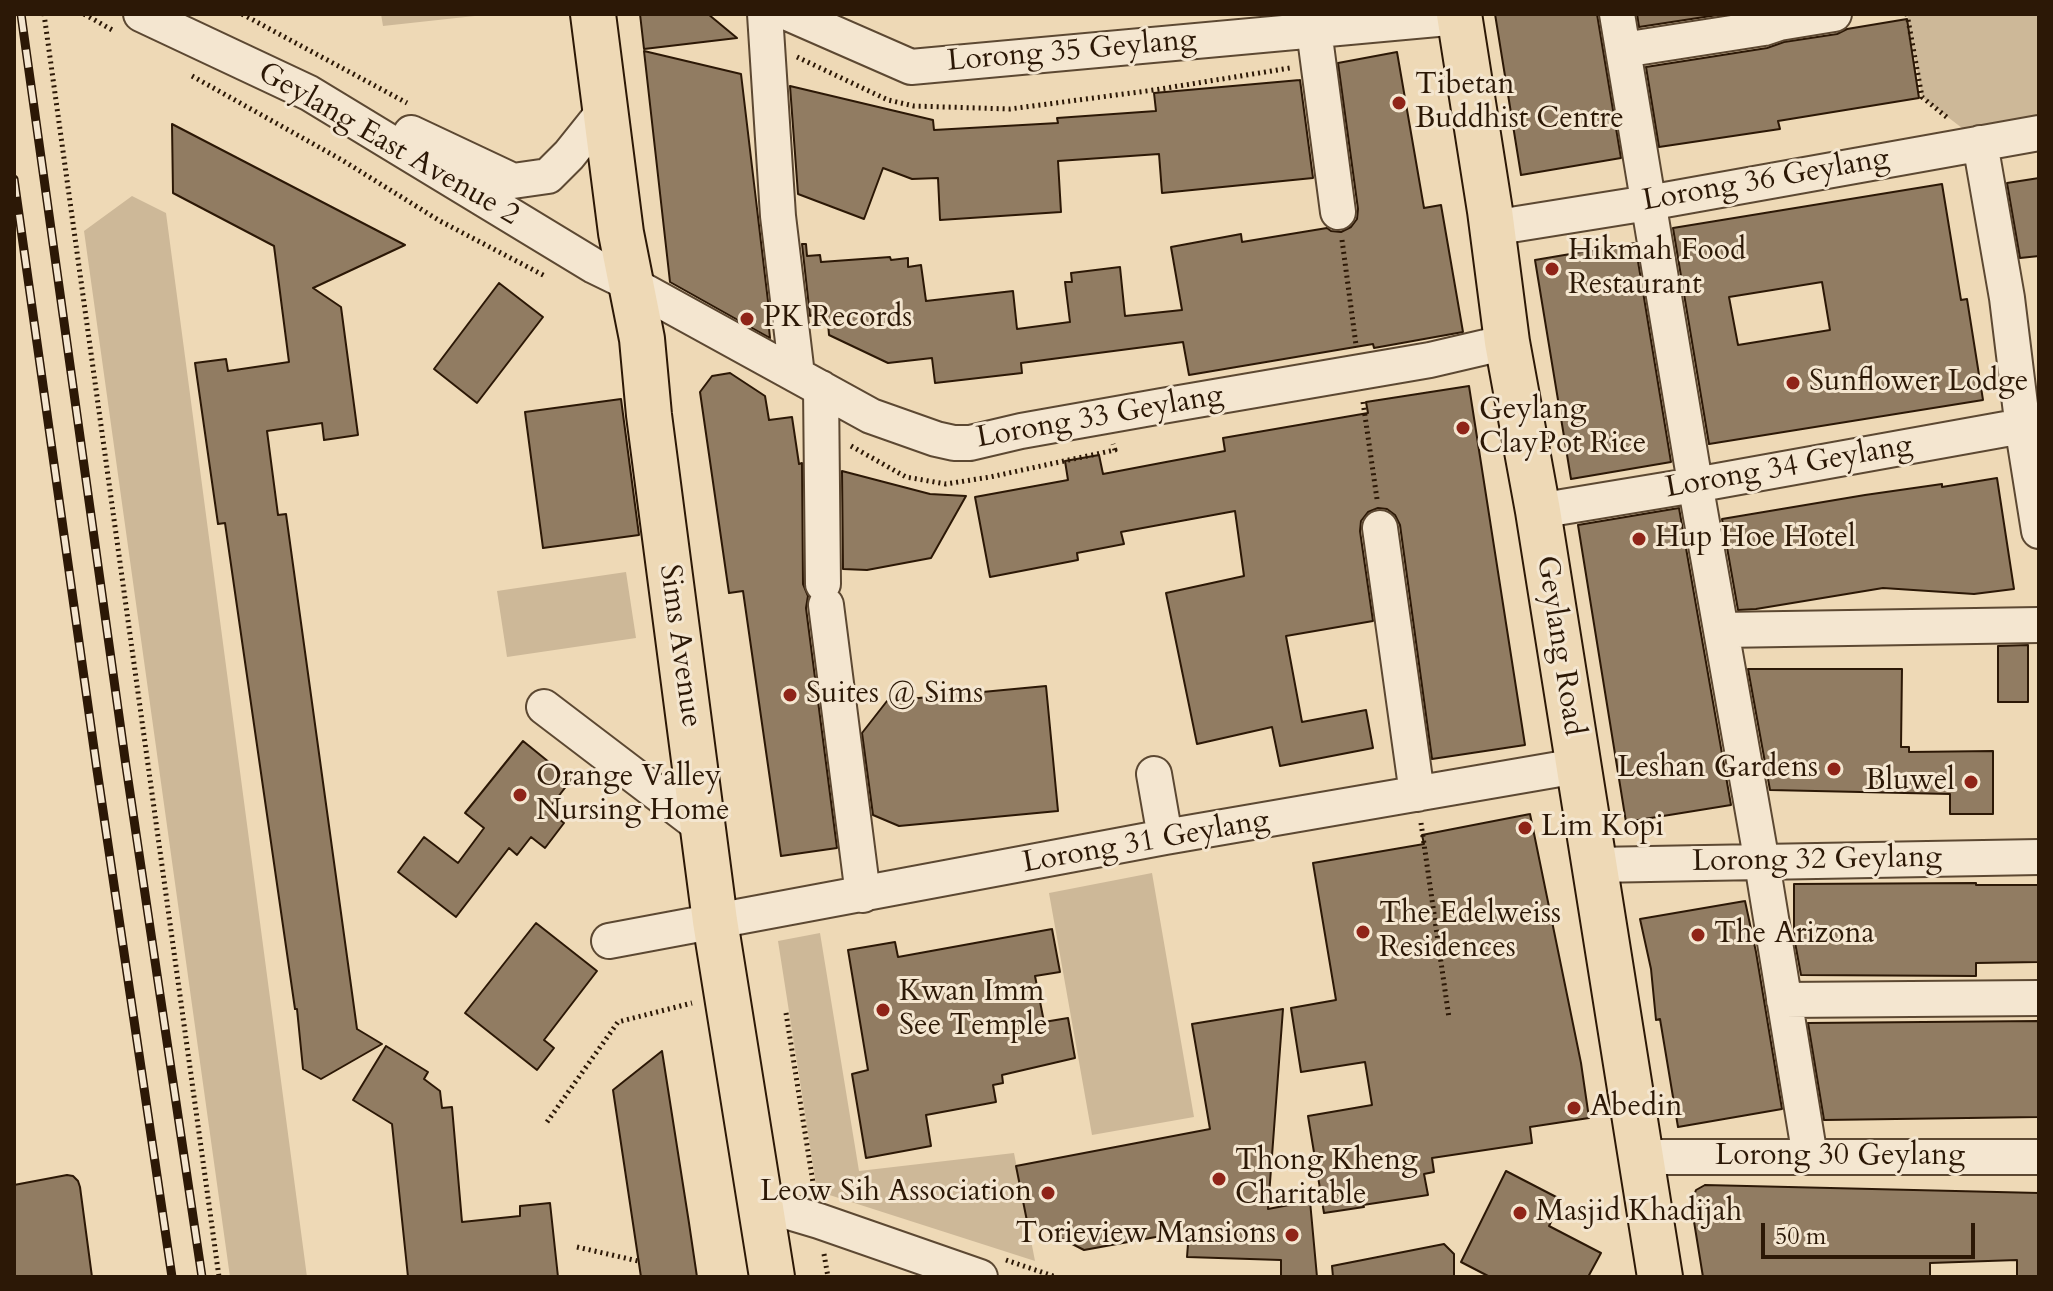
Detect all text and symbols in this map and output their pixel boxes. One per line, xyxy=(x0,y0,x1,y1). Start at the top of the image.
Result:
street label: Lorong 35 Geylang xyxy=(946,23,1198,81)
street label: Geylang East Avenue 2 xyxy=(251,56,525,234)
place label: Tibetan Buddhist Centre xyxy=(1415,68,1624,138)
marker: Tibetan Buddhist Centre xyxy=(1390,94,1408,112)
street label: Lorong 36 Geylang xyxy=(1640,142,1892,220)
place label: Hikmah Food Restaurant xyxy=(1568,234,1746,304)
marker: Hikmah Food Restaurant xyxy=(1543,260,1561,278)
place label: PK Records xyxy=(763,301,912,337)
marker: PK Records xyxy=(738,310,756,328)
place label: Sunflower Lodge xyxy=(1809,365,2028,401)
marker: Sunflower Lodge xyxy=(1784,374,1802,392)
street label: Lorong 33 Geylang xyxy=(974,379,1226,457)
place label: Geylang ClayPot Rice xyxy=(1479,393,1646,464)
marker: Geylang ClayPot Rice xyxy=(1454,419,1472,437)
street label: Lorong 34 Geylang xyxy=(1663,429,1915,507)
place label: Hup Hoe Hotel xyxy=(1655,521,1856,557)
marker: Hup Hoe Hotel xyxy=(1630,530,1648,548)
street label: Geylang Road xyxy=(1527,553,1591,739)
street label: Sims Avenue xyxy=(650,562,708,730)
place label: Suites @ Sims xyxy=(806,677,983,713)
marker: Suites @ Sims xyxy=(781,686,799,704)
place label: Leshan Gardens xyxy=(1617,751,1818,787)
place label: Orange Valley Nursing Home xyxy=(536,760,730,830)
marker: Leshan Gardens xyxy=(1825,760,1843,778)
place label: Bluwel xyxy=(1865,764,1955,800)
marker: Bluwel xyxy=(1962,773,1980,791)
marker: Orange Valley Nursing Home xyxy=(511,786,529,804)
street label: Lorong 31 Geylang xyxy=(1020,804,1272,882)
place label: Lim Kopi xyxy=(1541,810,1664,846)
marker: Lim Kopi xyxy=(1516,819,1534,837)
street label: Lorong 32 Geylang xyxy=(1692,841,1942,881)
place label: The Edelweiss Residences xyxy=(1379,897,1561,968)
place label: The Arizona xyxy=(1714,917,1875,953)
marker: The Edelweiss Residences xyxy=(1354,923,1372,941)
marker: The Arizona xyxy=(1689,926,1707,944)
place label: Kwan Imm See Temple xyxy=(899,975,1048,1046)
marker: Kwan Imm See Temple xyxy=(874,1001,892,1019)
place label: Abedin xyxy=(1590,1090,1683,1126)
marker: Abedin xyxy=(1565,1099,1583,1117)
street label: Lorong 30 Geylang xyxy=(1715,1139,1965,1175)
place label: Thong Kheng Charitable xyxy=(1235,1144,1418,1214)
marker: Thong Kheng Charitable xyxy=(1210,1170,1228,1188)
place label: Leow Sih Association xyxy=(760,1175,1032,1211)
marker: Leow Sih Association xyxy=(1039,1184,1057,1202)
place label: Masjid Khadijah xyxy=(1536,1195,1742,1231)
marker: Masjid Khadijah xyxy=(1511,1204,1529,1222)
scale bar xyxy=(1765,1207,1979,1257)
place label: Torieview Mansions xyxy=(1015,1217,1276,1253)
text: 50 m xyxy=(1775,1220,1826,1253)
marker: Torieview Mansions xyxy=(1283,1226,1301,1244)

